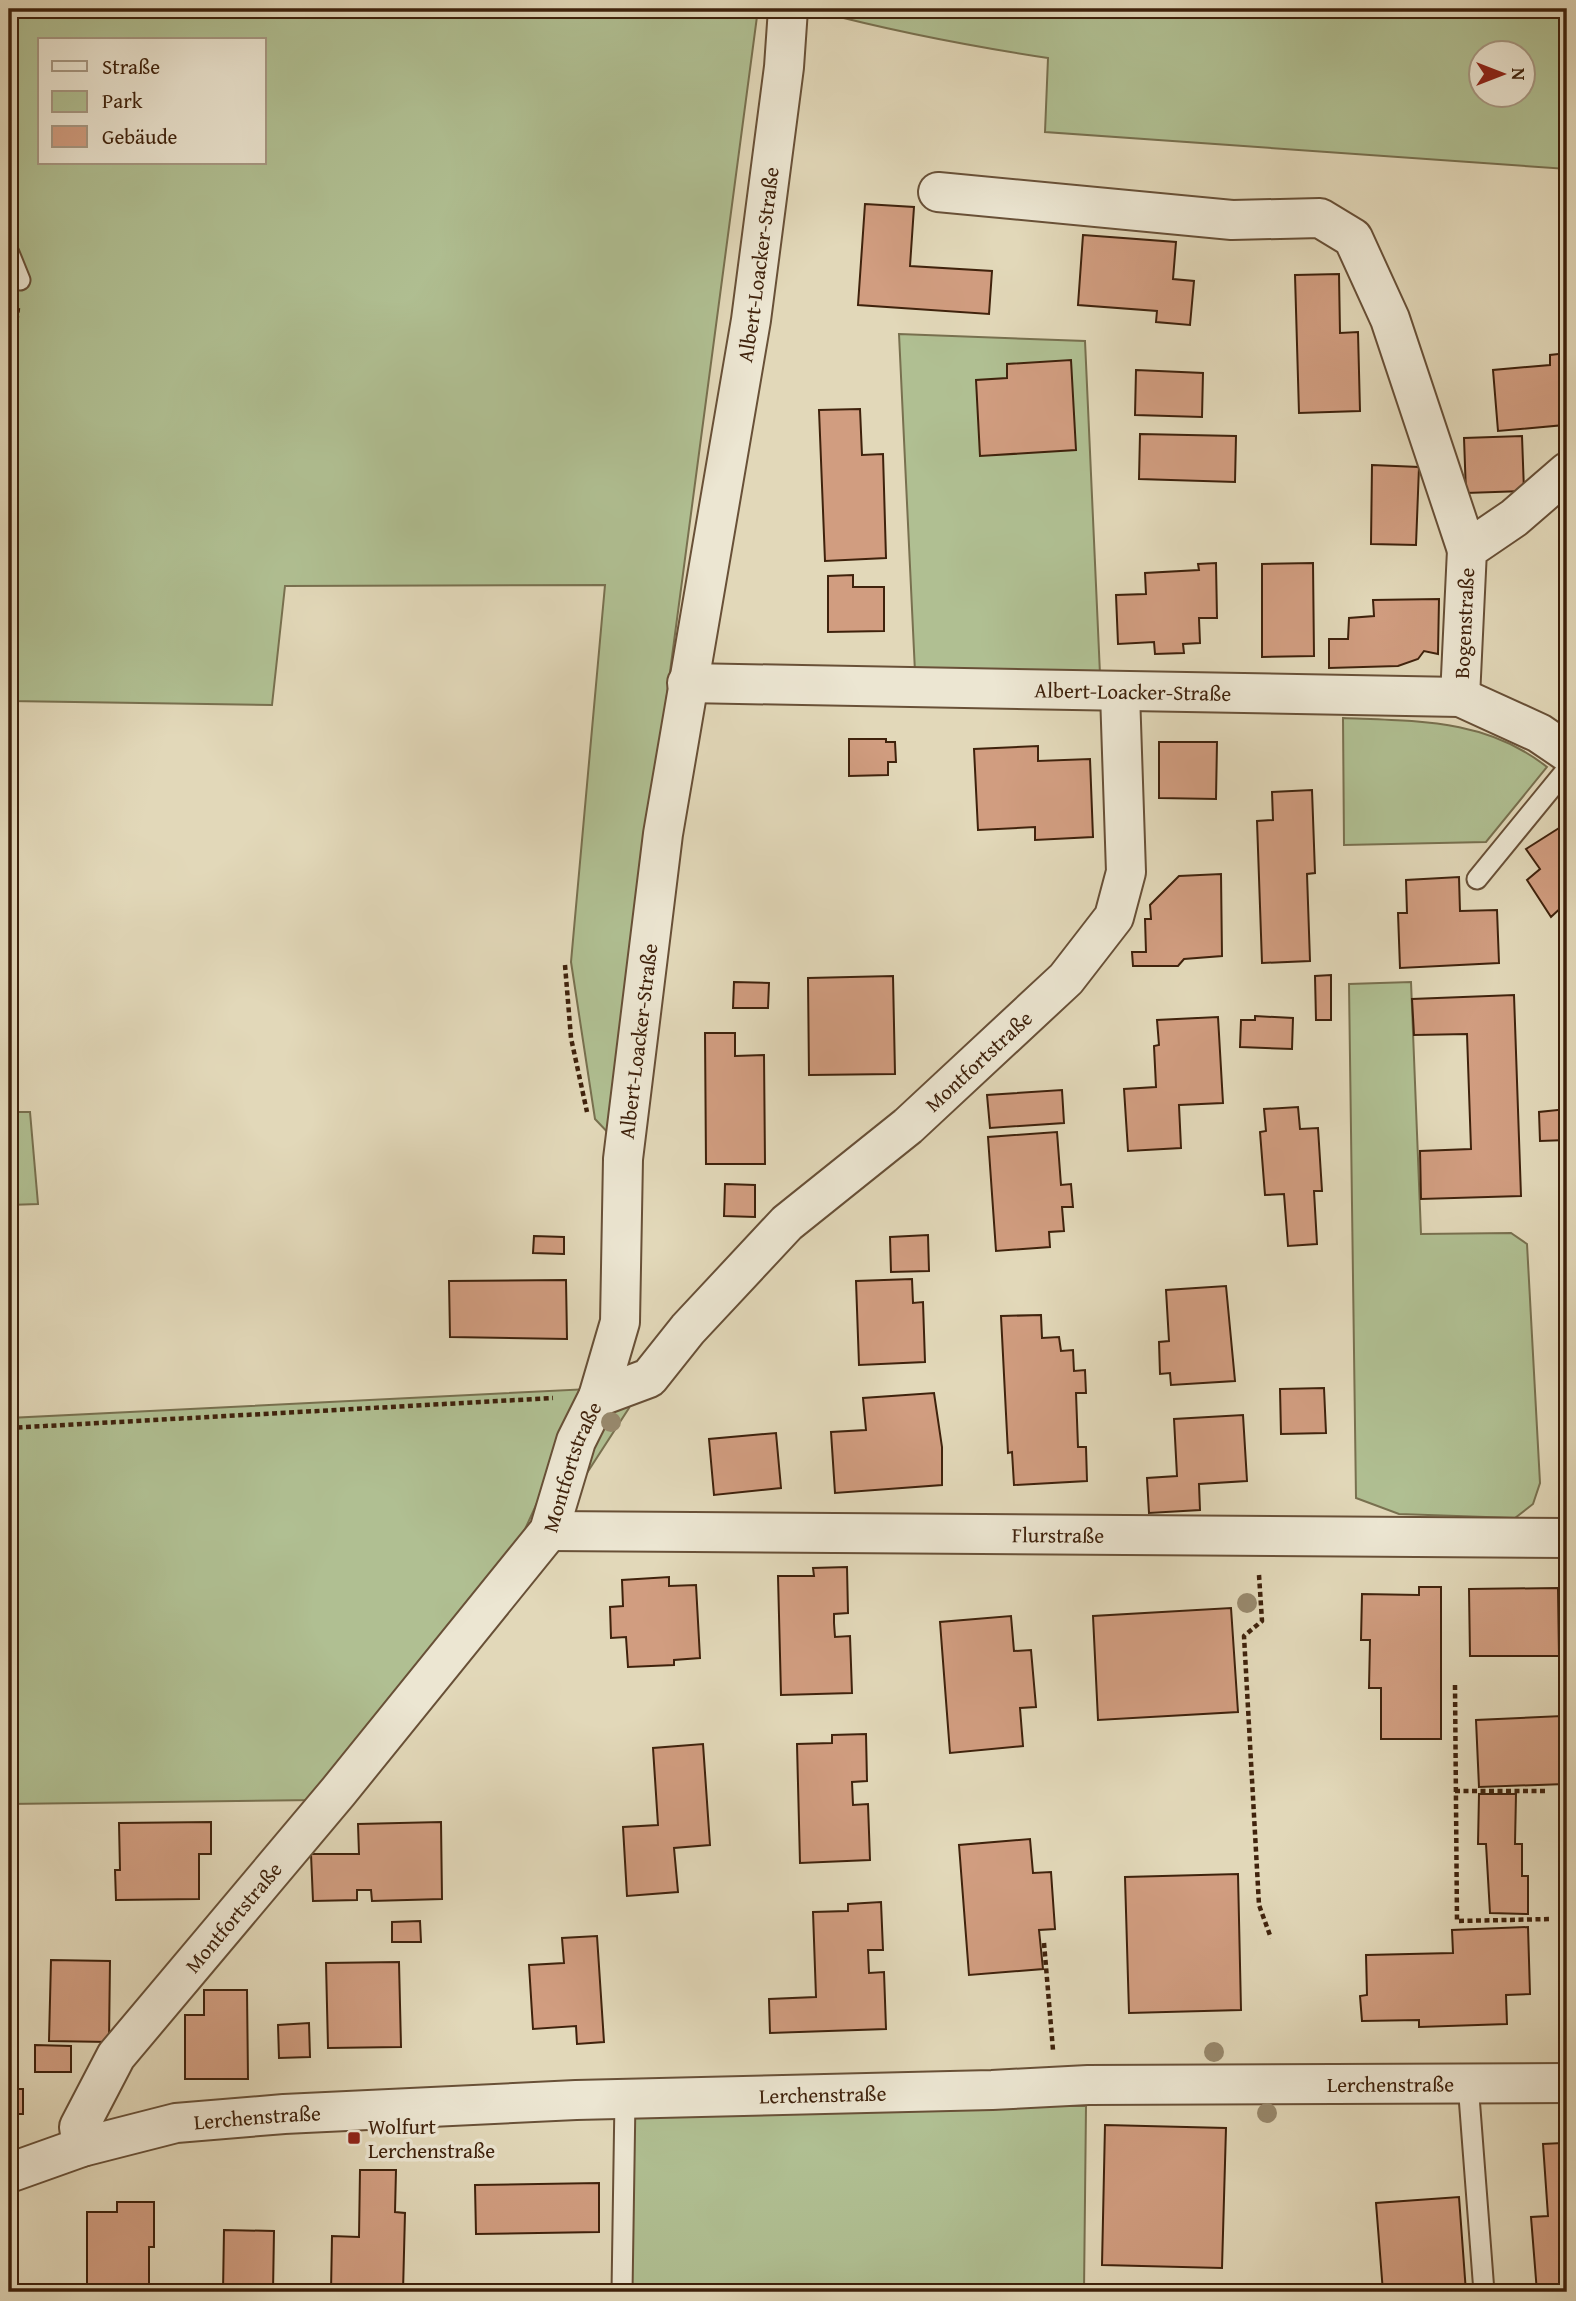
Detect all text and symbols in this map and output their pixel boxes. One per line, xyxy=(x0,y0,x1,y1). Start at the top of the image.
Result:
legend xyxy=(38,38,266,164)
north arrow xyxy=(1468,38,1538,108)
text: Straße xyxy=(102,51,160,82)
text: N xyxy=(1505,68,1533,81)
text: Park xyxy=(102,85,143,116)
text: Gebäude xyxy=(102,121,178,152)
street label: Albert-Loacker-Straße xyxy=(729,165,786,365)
street label: Bogenstraße xyxy=(1445,567,1482,679)
street label: Albert-Loacker-Straße xyxy=(1034,674,1232,708)
street label: Albert-Loacker-Straße xyxy=(610,941,665,1141)
street label: Montfortstraße xyxy=(917,1003,1039,1119)
street label: Montfortstraße xyxy=(534,1396,609,1536)
street label: Flurstraße xyxy=(1012,1519,1104,1550)
street label: Montfortstraße xyxy=(177,1854,289,1979)
street label: Lerchenstraße xyxy=(1327,2068,1454,2100)
street label: Lerchenstraße xyxy=(759,2077,887,2111)
street label: Lerchenstraße xyxy=(193,2097,322,2137)
place label: Wolfurt Lerchenstraße xyxy=(368,2111,495,2166)
marker: Wolfurt Lerchenstraße xyxy=(346,2130,362,2146)

